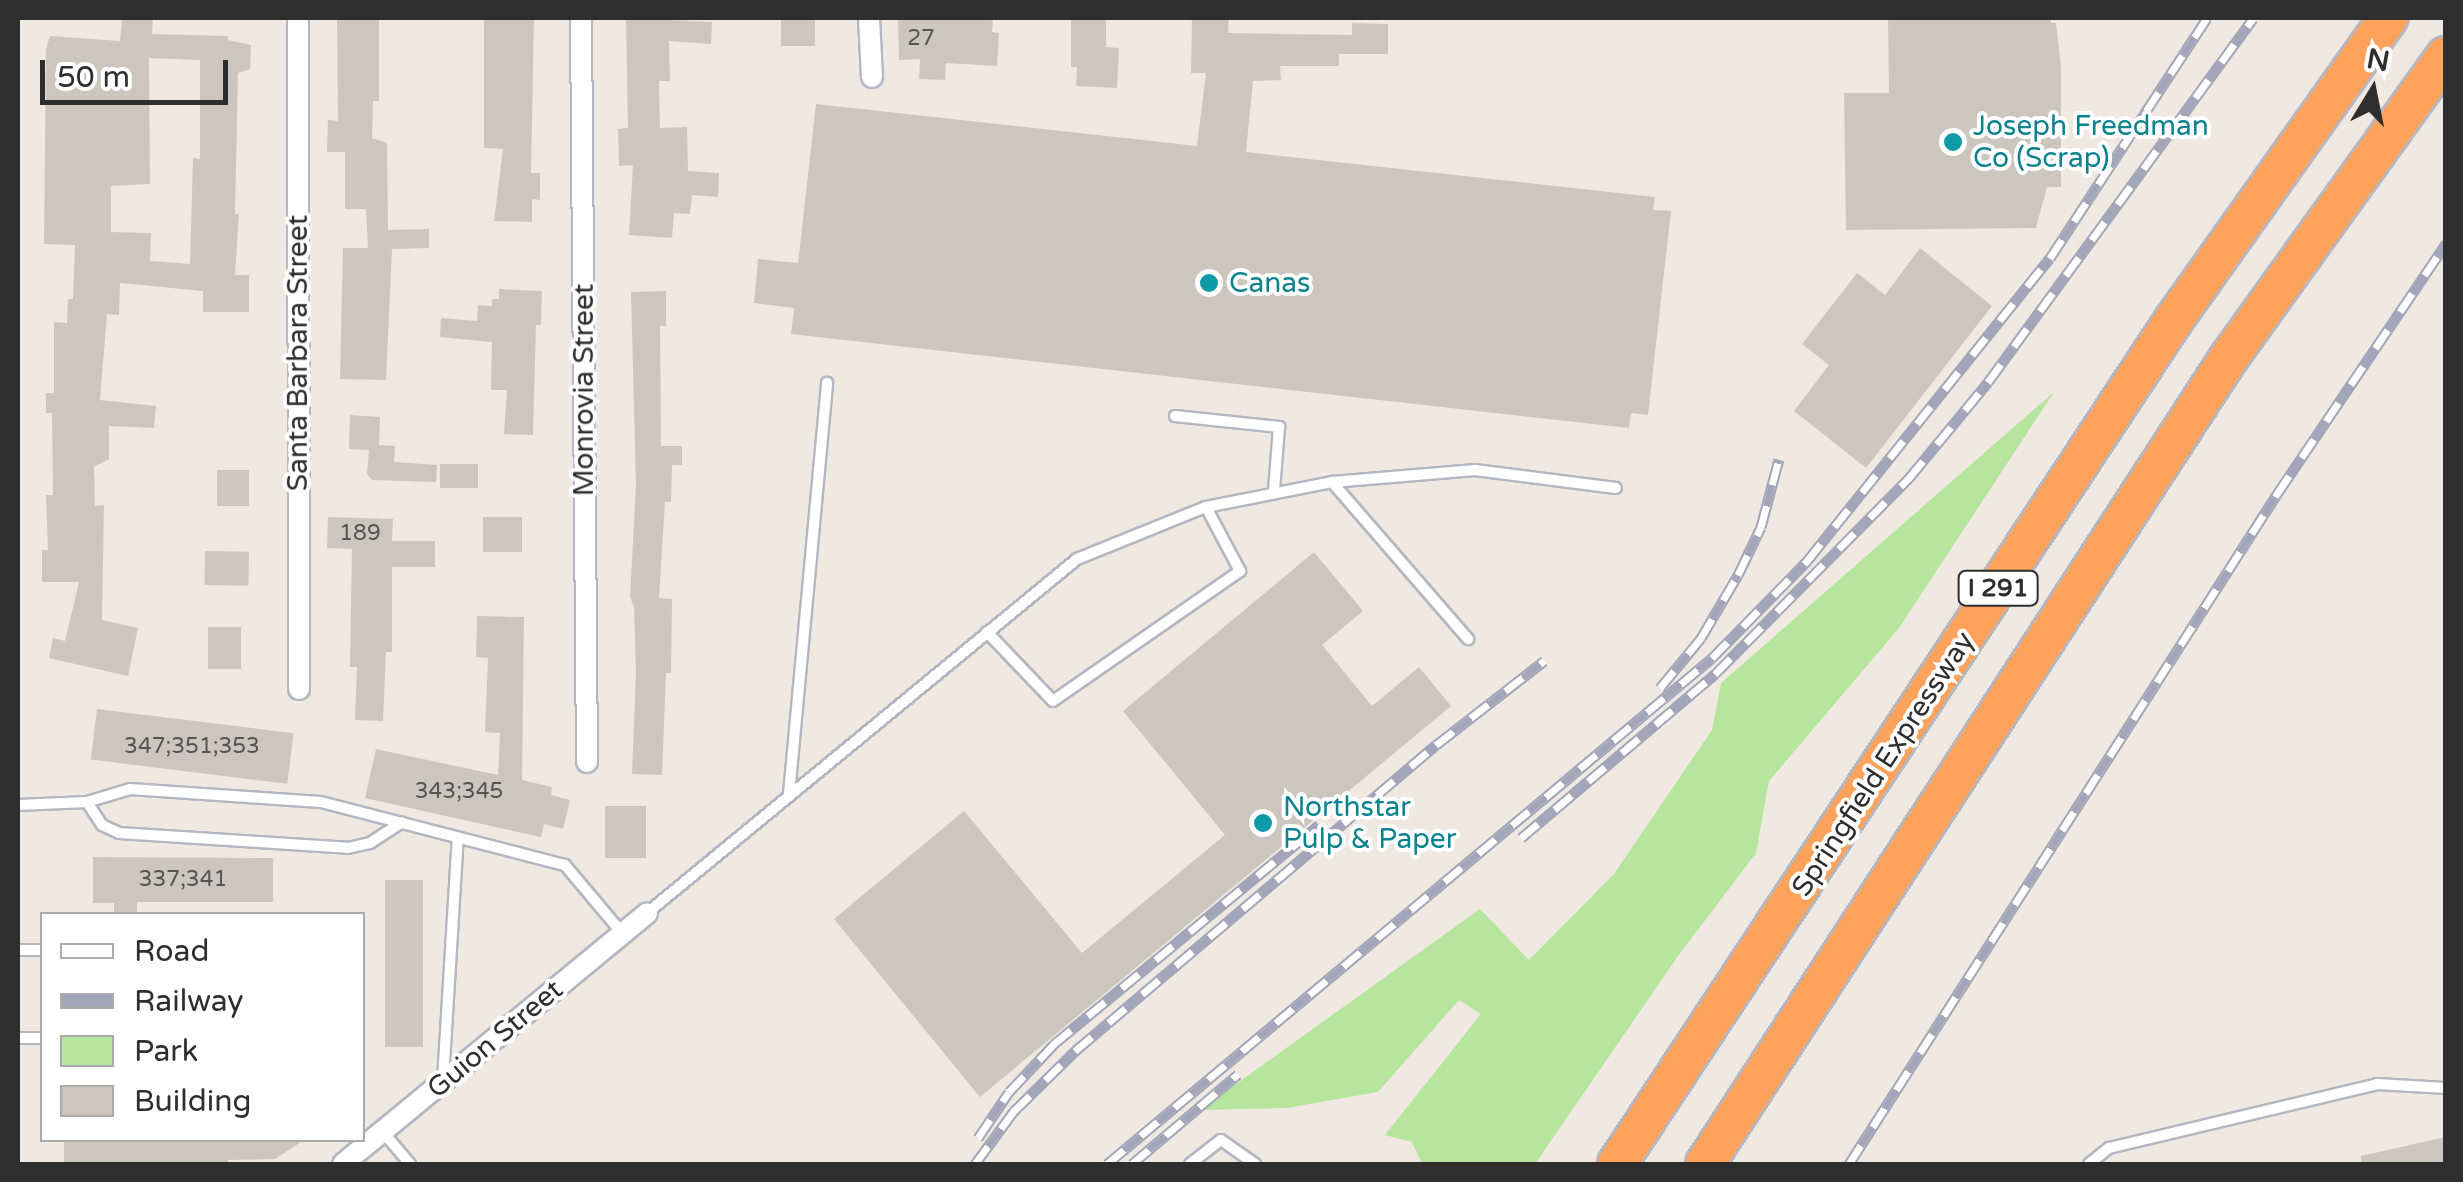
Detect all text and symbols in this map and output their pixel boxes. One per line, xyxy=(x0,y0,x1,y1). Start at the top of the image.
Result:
house number: 27 xyxy=(907,26,935,52)
scale bar xyxy=(45,40,232,102)
north arrow xyxy=(2323,40,2423,140)
text: N xyxy=(2364,42,2392,79)
text: 50 m xyxy=(57,59,130,96)
place label: Joseph Freedman Co (Scrap) xyxy=(1973,109,2209,175)
marker: Joseph Freedman Co (Scrap) xyxy=(1942,131,1964,153)
street label: Santa Barbara Street xyxy=(281,215,315,491)
place label: Canas xyxy=(1229,266,1310,300)
marker: Canas xyxy=(1198,272,1220,294)
street label: Monrovia Street xyxy=(567,284,601,496)
house number: 189 xyxy=(339,521,381,547)
road number: I 291 xyxy=(1956,568,2040,608)
street label: Springfield Expressway xyxy=(1785,625,1981,903)
house number: 347;351;353 xyxy=(124,734,260,760)
house number: 343;345 xyxy=(415,779,503,805)
place label: Northstar Pulp & Paper xyxy=(1283,790,1456,856)
marker: Northstar Pulp & Paper xyxy=(1252,812,1274,834)
house number: 337;341 xyxy=(139,867,227,893)
legend xyxy=(40,912,365,1142)
text: Road xyxy=(134,933,209,970)
street label: Guion Street xyxy=(420,973,570,1105)
text: Railway xyxy=(134,983,243,1020)
text: Park xyxy=(134,1033,198,1070)
text: Building xyxy=(134,1083,251,1120)

